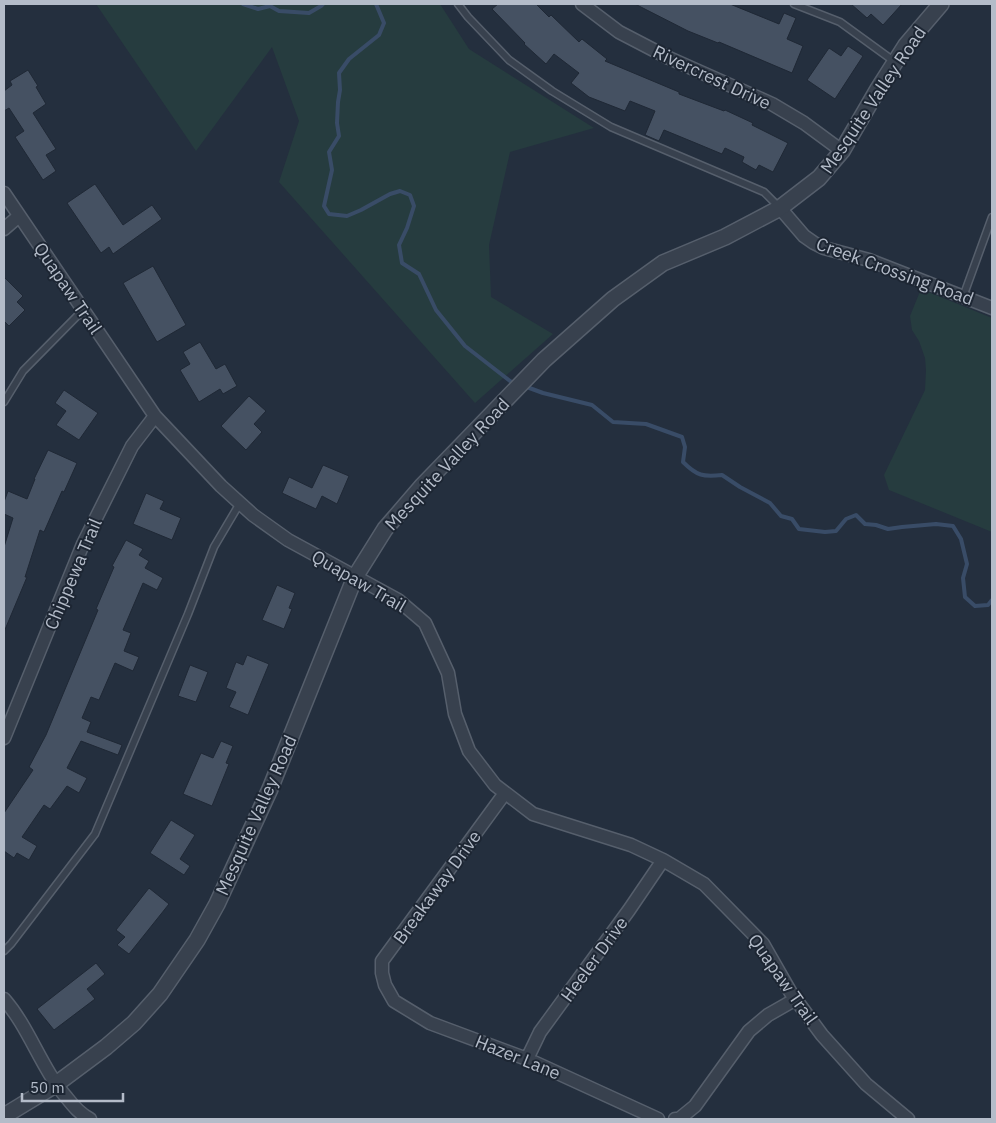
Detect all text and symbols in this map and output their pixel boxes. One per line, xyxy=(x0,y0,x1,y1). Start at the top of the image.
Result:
street label: Mesquite Valley Road xyxy=(815,22,931,178)
street label: Rivercrest Drive xyxy=(649,40,775,114)
street label: Creek Crossing Road xyxy=(813,232,977,310)
street label: Quapaw Trail xyxy=(29,238,107,338)
street label: Mesquite Valley Road xyxy=(380,393,514,535)
street label: Chippewa Trail xyxy=(39,515,107,633)
street label: Quapaw Trail xyxy=(307,545,411,617)
street label: Mesquite Valley Road xyxy=(210,731,302,899)
street label: Breakaway Drive xyxy=(388,826,486,948)
street label: Heeler Drive xyxy=(555,912,633,1006)
street label: Quapaw Trail xyxy=(743,929,823,1029)
street label: Hazer Lane xyxy=(472,1029,564,1085)
scale bar xyxy=(22,1070,124,1102)
text: 50 m xyxy=(30,1078,65,1097)

